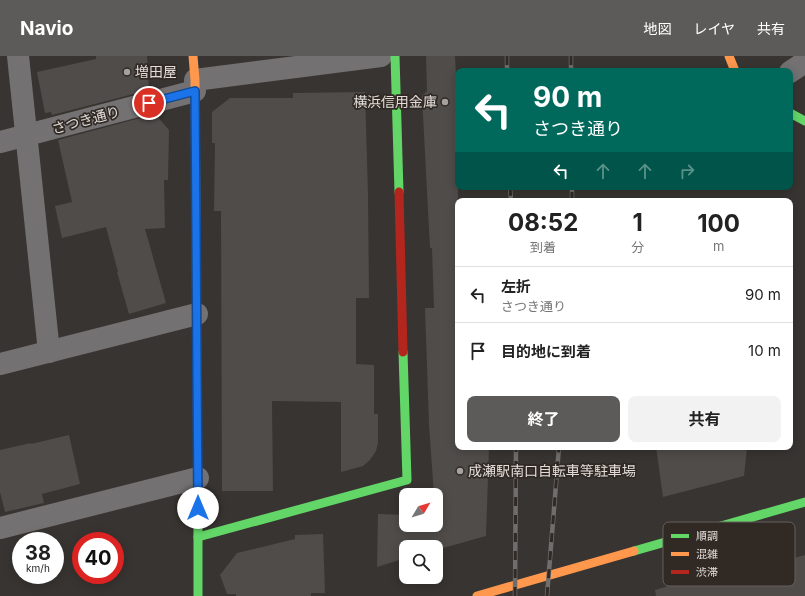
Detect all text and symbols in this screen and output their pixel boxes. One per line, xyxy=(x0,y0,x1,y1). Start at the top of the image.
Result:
text: Navio xyxy=(20,17,73,40)
text: 地図 xyxy=(643,20,671,37)
text: レイヤ xyxy=(693,20,735,37)
text: 共有 xyxy=(757,20,785,37)
place label: 増田屋 xyxy=(135,63,177,80)
marker: 増田屋 xyxy=(122,67,132,77)
text: 90 m xyxy=(533,80,602,114)
icon: left xyxy=(467,84,519,136)
pin xyxy=(132,86,166,120)
icon: arrive xyxy=(138,92,160,114)
place label: 横浜信用金庫 xyxy=(353,93,437,110)
marker: 横浜信用金庫 xyxy=(440,97,450,107)
street label: さつき通り xyxy=(50,102,122,137)
text: さつき通り xyxy=(533,118,623,139)
icon: left xyxy=(550,160,572,182)
icon: ahead xyxy=(592,160,614,182)
icon: ahead xyxy=(634,160,656,182)
icon: right xyxy=(676,160,698,182)
text: 08:52 xyxy=(508,208,578,237)
text: 1 xyxy=(633,208,643,237)
text: 100 xyxy=(697,209,740,238)
text: m xyxy=(713,238,724,254)
text: 到着 xyxy=(530,239,556,255)
text: 分 xyxy=(631,239,644,255)
text: 左折 xyxy=(501,277,531,296)
icon: left xyxy=(467,284,489,306)
text: 90 m xyxy=(745,285,781,304)
text: さつき通り xyxy=(501,298,566,314)
icon: arrive xyxy=(467,340,489,362)
text: 10 m xyxy=(748,341,781,360)
text: 目的地に到着 xyxy=(501,342,591,361)
button: 終了 xyxy=(467,396,620,442)
button: 共有 xyxy=(628,396,781,442)
place label: 成瀬駅南口自転車等駐車場 xyxy=(468,462,636,479)
marker: 成瀬駅南口自転車等駐車場 xyxy=(455,466,465,476)
position arrow xyxy=(177,487,219,529)
north arrow xyxy=(399,488,443,532)
map controls xyxy=(399,488,443,584)
legend xyxy=(663,522,795,586)
text: 順調 xyxy=(696,529,718,543)
speed limit sign: 40 xyxy=(72,532,124,584)
button: search xyxy=(399,540,443,584)
text: 38 xyxy=(25,541,51,565)
text: 混雑 xyxy=(696,547,718,561)
text: km/h xyxy=(26,562,50,574)
text: 渋滞 xyxy=(696,565,718,579)

